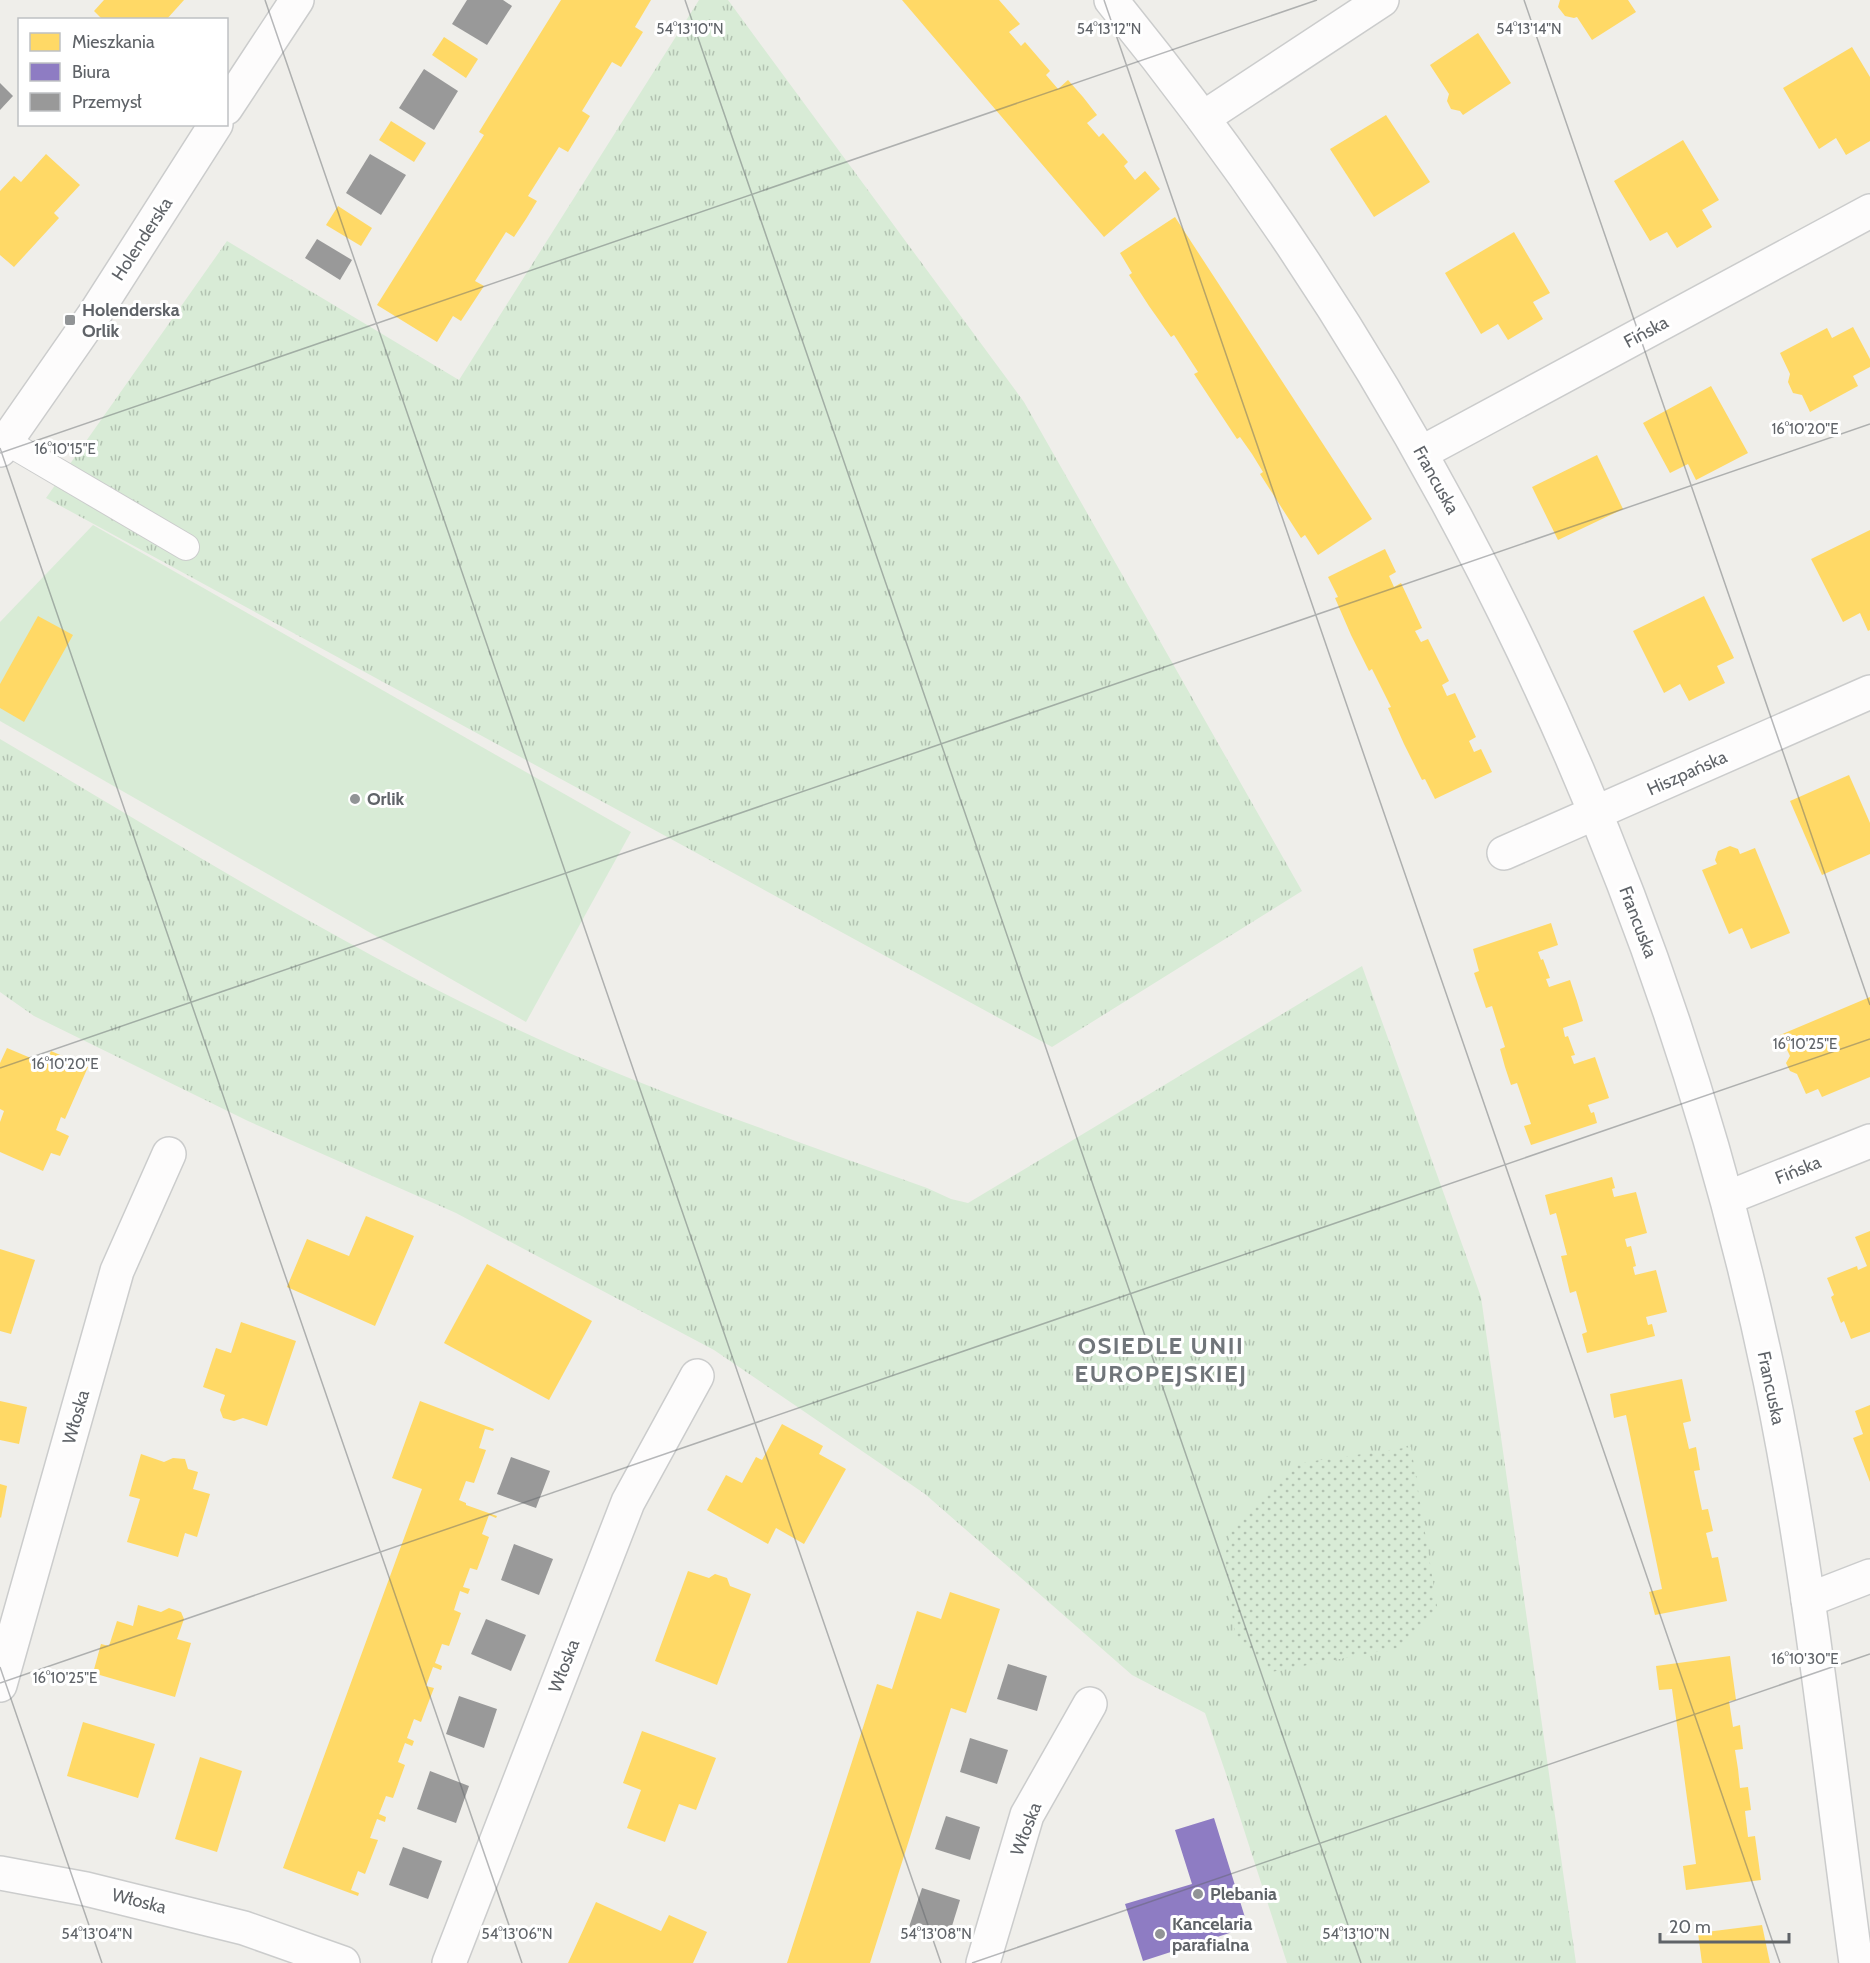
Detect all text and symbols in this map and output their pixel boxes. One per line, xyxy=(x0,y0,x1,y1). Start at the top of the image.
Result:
legend xyxy=(18,18,228,126)
text: 54°13'10"N xyxy=(656,20,724,38)
text: 54°13'12"N xyxy=(1077,20,1141,38)
text: 54°13'14"N xyxy=(1496,20,1562,38)
text: Mieszkania xyxy=(72,31,155,53)
text: Biura xyxy=(72,61,110,83)
text: Przemysł xyxy=(72,91,142,113)
street label: Holenderska xyxy=(107,193,177,285)
place label: Holenderska Orlik xyxy=(82,299,180,342)
street label: Fińska xyxy=(1620,311,1672,353)
marker: Holenderska Orlik xyxy=(63,313,77,327)
text: 16°10'20"E xyxy=(1771,420,1839,438)
text: 16°10'15"E xyxy=(34,440,96,458)
street label: Francuska xyxy=(1408,442,1464,518)
street label: Hiszpańska xyxy=(1644,746,1731,800)
place label: Orlik xyxy=(367,788,405,810)
marker: Orlik xyxy=(348,792,362,806)
street label: Francuska xyxy=(1614,883,1662,961)
text: 16°10'25"E xyxy=(1773,1035,1837,1053)
text: 16°10'20"E xyxy=(31,1055,99,1073)
street label: Fińska xyxy=(1772,1151,1824,1189)
district label: OSIEDLE UNII EUROPEJSKIEJ xyxy=(1075,1331,1247,1388)
street label: Francuska xyxy=(1752,1349,1790,1427)
street label: Włoska xyxy=(58,1387,94,1447)
street label: Włoska xyxy=(544,1636,584,1696)
text: 16°10'30"E xyxy=(1771,1650,1839,1668)
text: 16°10'25"E xyxy=(33,1669,97,1687)
street label: Włoska xyxy=(1006,1799,1046,1859)
place label: Plebania xyxy=(1210,1883,1277,1905)
street label: Włoska xyxy=(110,1884,169,1918)
marker: Plebania xyxy=(1191,1887,1205,1901)
scale bar xyxy=(1660,1906,1789,1944)
place label: Kancelaria parafialna xyxy=(1172,1913,1252,1956)
text: 20 m xyxy=(1669,1916,1711,1938)
text: 54°13'04"N xyxy=(62,1925,132,1943)
text: 54°13'06"N xyxy=(482,1925,552,1943)
text: 54°13'08"N xyxy=(900,1925,972,1943)
text: 54°13'10"N xyxy=(1322,1925,1390,1943)
marker: Kancelaria parafialna xyxy=(1153,1927,1167,1941)

